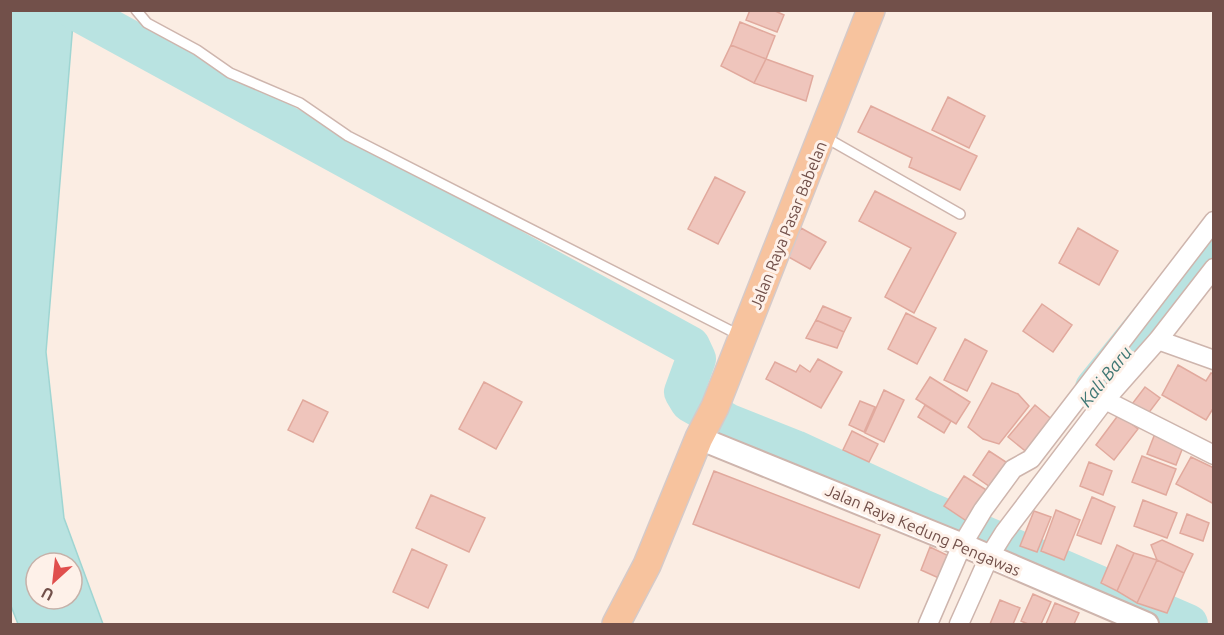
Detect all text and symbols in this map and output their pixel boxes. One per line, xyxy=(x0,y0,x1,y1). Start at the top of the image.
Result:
street label: Jalan Raya Pasar Babelan xyxy=(746,138,830,312)
water label: Kali Baru xyxy=(1075,342,1135,410)
street label: Jalan Raya Kedung Pengawas xyxy=(823,481,1023,579)
north arrow xyxy=(24,551,84,611)
text: U xyxy=(38,584,56,605)

